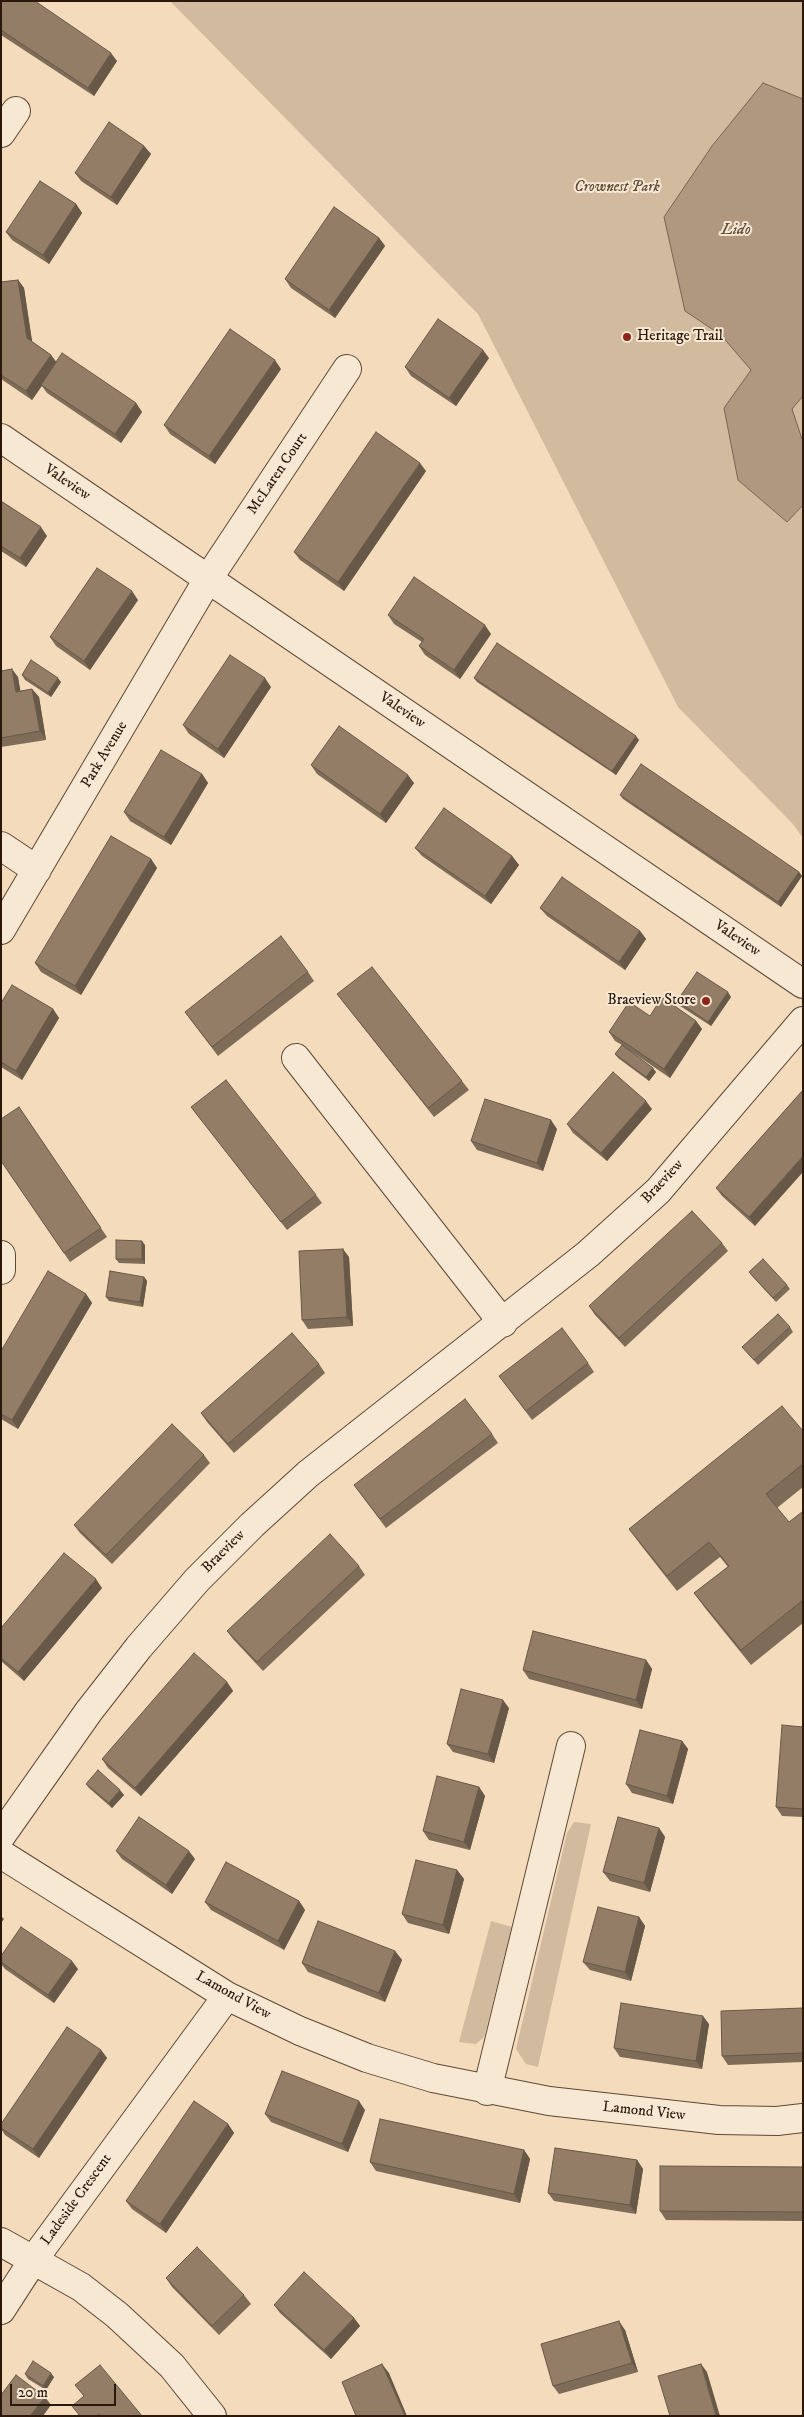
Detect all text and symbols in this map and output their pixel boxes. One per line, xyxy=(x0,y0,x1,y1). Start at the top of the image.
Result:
park label: Crownest Park xyxy=(574,179,660,197)
water label: Lido xyxy=(721,221,751,241)
place label: Heritage Trail xyxy=(637,328,723,346)
marker: Heritage Trail xyxy=(621,331,633,343)
street label: McLaren Court xyxy=(244,430,312,518)
street label: Valeview xyxy=(40,461,94,505)
street label: Valeview xyxy=(375,689,429,733)
street label: Park Avenue xyxy=(78,718,132,792)
street label: Valeview xyxy=(710,917,764,961)
place label: Braeview Store xyxy=(607,992,696,1010)
marker: Braeview Store xyxy=(700,995,712,1007)
street label: Braeview xyxy=(638,1156,688,1208)
street label: Braeview xyxy=(199,1527,249,1577)
street label: Lamond View xyxy=(192,1968,274,2024)
street label: Lamond View xyxy=(602,2099,686,2125)
street label: Ladeside Crescent xyxy=(38,2151,116,2249)
scale bar xyxy=(12,2374,119,2406)
text: 20 m xyxy=(18,2383,48,2402)

